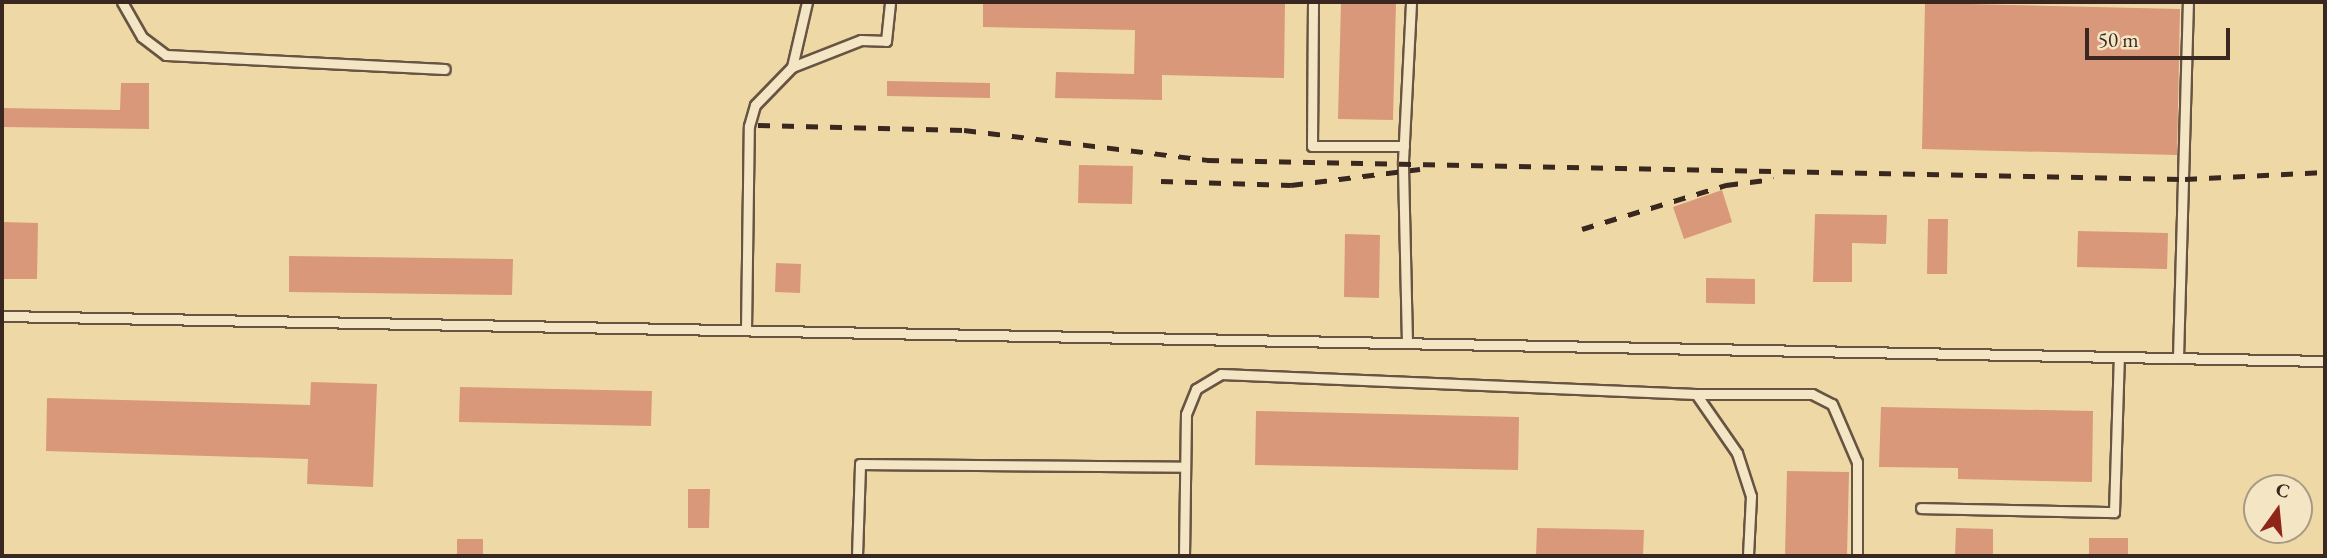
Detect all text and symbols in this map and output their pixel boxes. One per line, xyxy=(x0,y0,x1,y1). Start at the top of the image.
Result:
scale bar xyxy=(2089,14,2234,58)
text: 50 m xyxy=(2098,26,2139,53)
north arrow xyxy=(2243,474,2313,544)
text: С xyxy=(2273,476,2293,504)

